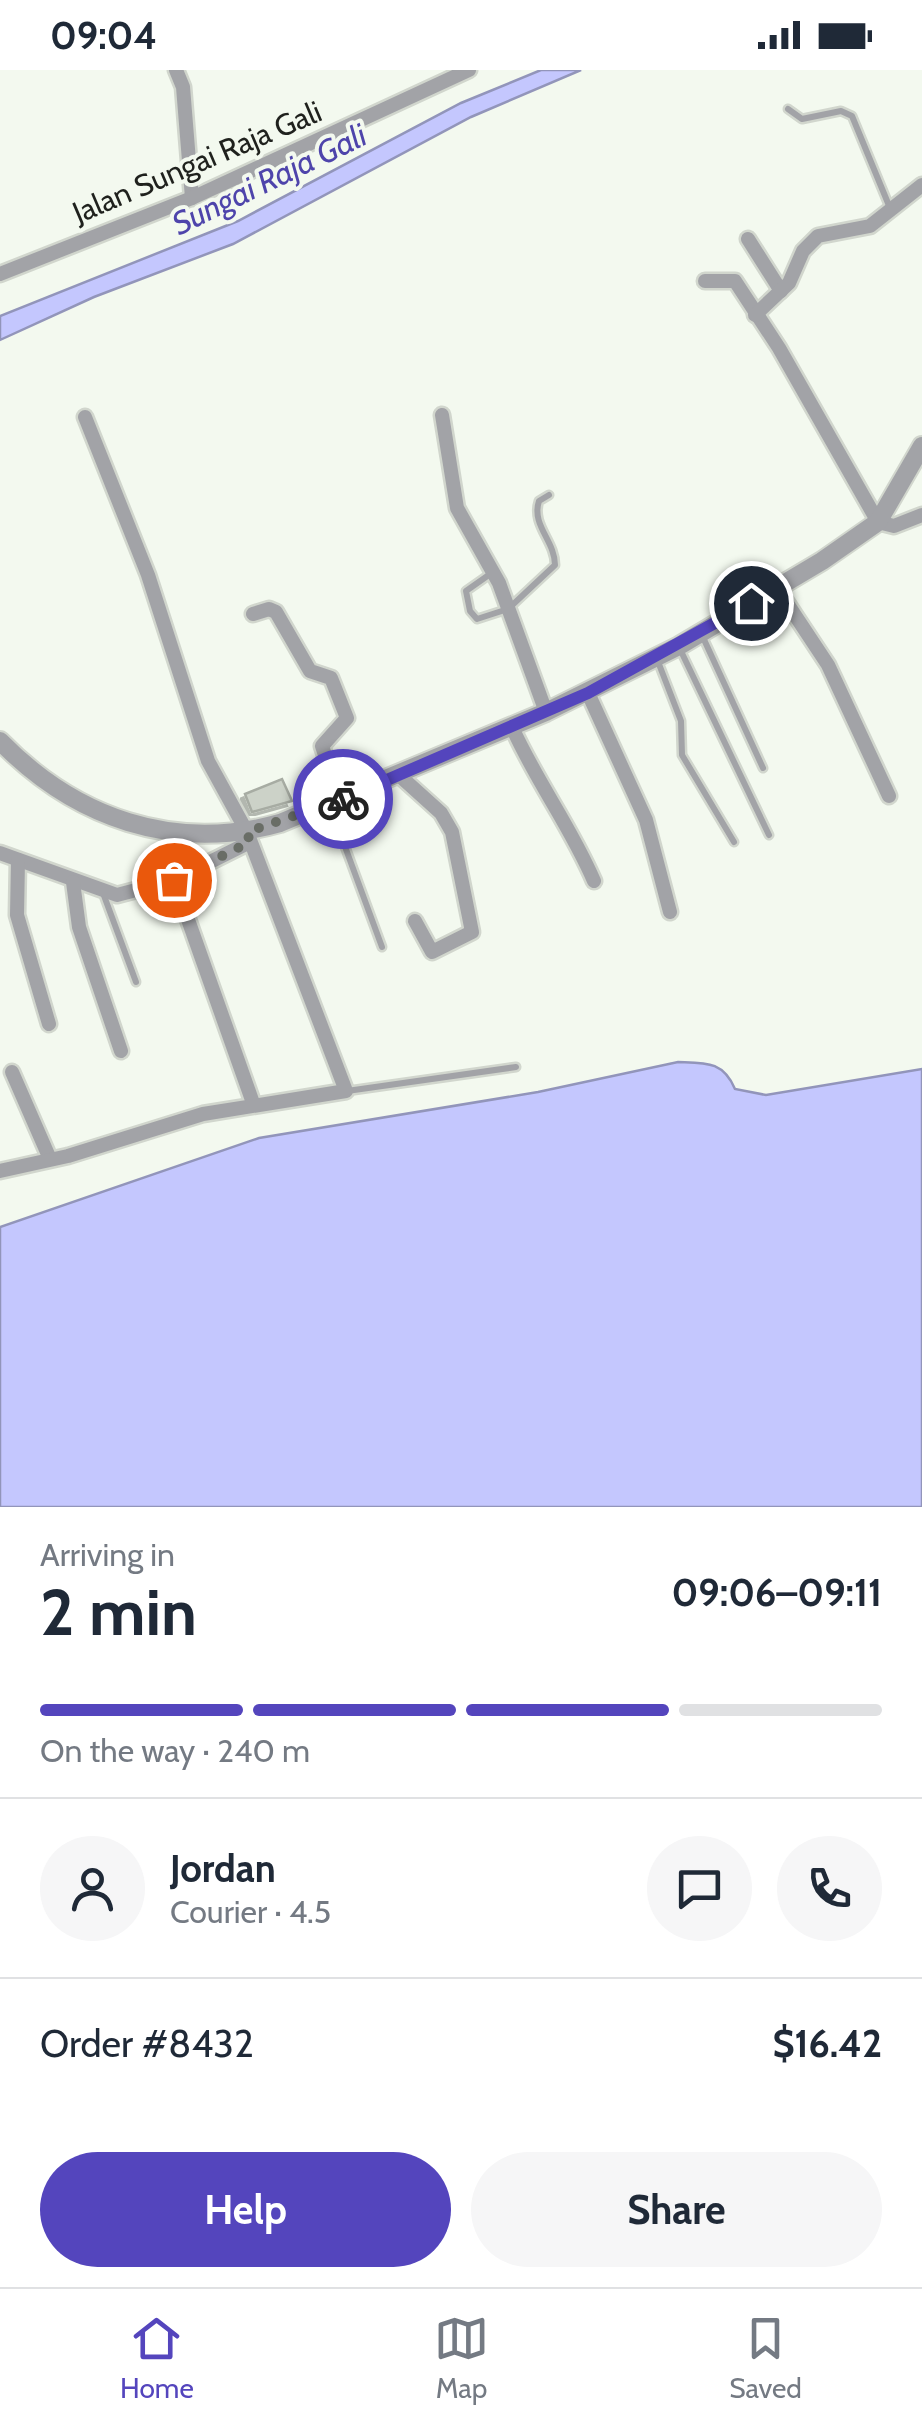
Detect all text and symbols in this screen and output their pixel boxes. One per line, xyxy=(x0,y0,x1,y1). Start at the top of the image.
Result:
text: 09:04 xyxy=(50,12,157,59)
street label: Jalan Sungai Raja Gali xyxy=(67,93,327,231)
water label: Sungai Raja Gali xyxy=(165,115,373,243)
pin xyxy=(709,561,794,646)
icon: home xyxy=(724,576,779,631)
courier xyxy=(293,749,393,849)
icon: bike xyxy=(316,772,371,827)
pin xyxy=(132,838,217,923)
icon: bag xyxy=(147,853,202,908)
text: Arriving in xyxy=(40,1535,175,1574)
text: 09:06–09:11 xyxy=(672,1569,882,1616)
text: 2 min xyxy=(40,1572,197,1651)
text: On the way · 240 m xyxy=(40,1731,310,1770)
button: person xyxy=(40,1836,145,1941)
button: chat xyxy=(647,1836,752,1941)
button: phone xyxy=(777,1836,882,1941)
text: Jordan xyxy=(170,1845,276,1892)
text: Courier · 4.5 xyxy=(170,1892,331,1931)
text: Order #8432 xyxy=(40,2020,254,2067)
text: $16.42 xyxy=(772,2020,882,2067)
button: Help xyxy=(40,2152,451,2267)
button: Share xyxy=(471,2152,882,2267)
tab: Home xyxy=(120,2311,194,2405)
tab: Map xyxy=(434,2311,489,2405)
tab: Saved xyxy=(729,2311,802,2405)

